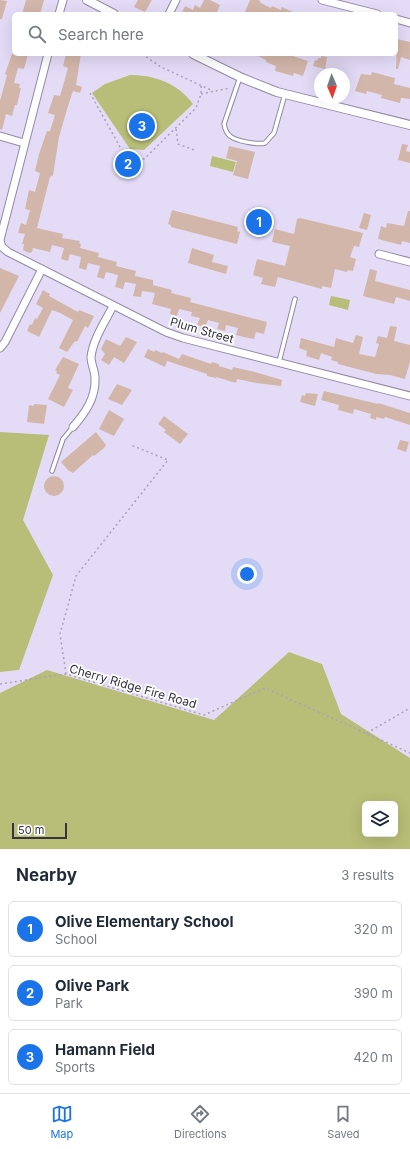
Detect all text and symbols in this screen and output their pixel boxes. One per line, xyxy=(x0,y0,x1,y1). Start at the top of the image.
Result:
search box xyxy=(12,12,398,56)
icon: search xyxy=(26,23,48,45)
text: Search here xyxy=(58,25,144,44)
north arrow xyxy=(314,68,350,104)
pin: 3 xyxy=(129,111,155,141)
pin: 2 xyxy=(115,149,141,179)
pin: 1 xyxy=(246,207,272,237)
street label: Plum Street xyxy=(168,314,236,346)
your location xyxy=(237,564,257,584)
street label: Cherry Ridge Fire Road xyxy=(68,661,198,711)
map controls xyxy=(362,801,398,837)
button: layers xyxy=(362,801,398,837)
scale bar xyxy=(12,821,67,840)
text: 50 m xyxy=(18,823,44,837)
text: Nearby xyxy=(16,865,77,885)
text: 3 results xyxy=(341,867,394,883)
text: Olive Elementary School xyxy=(55,912,234,931)
text: 1 xyxy=(27,921,33,937)
text: 320 m xyxy=(354,921,393,937)
text: School xyxy=(55,931,97,947)
text: Olive Park xyxy=(55,976,129,995)
text: 2 xyxy=(26,985,34,1001)
text: 390 m xyxy=(354,985,393,1001)
text: Park xyxy=(55,995,83,1011)
text: Hamann Field xyxy=(55,1040,155,1059)
text: 3 xyxy=(26,1049,34,1065)
text: 420 m xyxy=(353,1049,393,1065)
text: Sports xyxy=(55,1059,95,1075)
tab: Map xyxy=(50,1103,73,1141)
tab: Directions xyxy=(174,1103,227,1141)
tab: Saved xyxy=(327,1103,360,1141)

